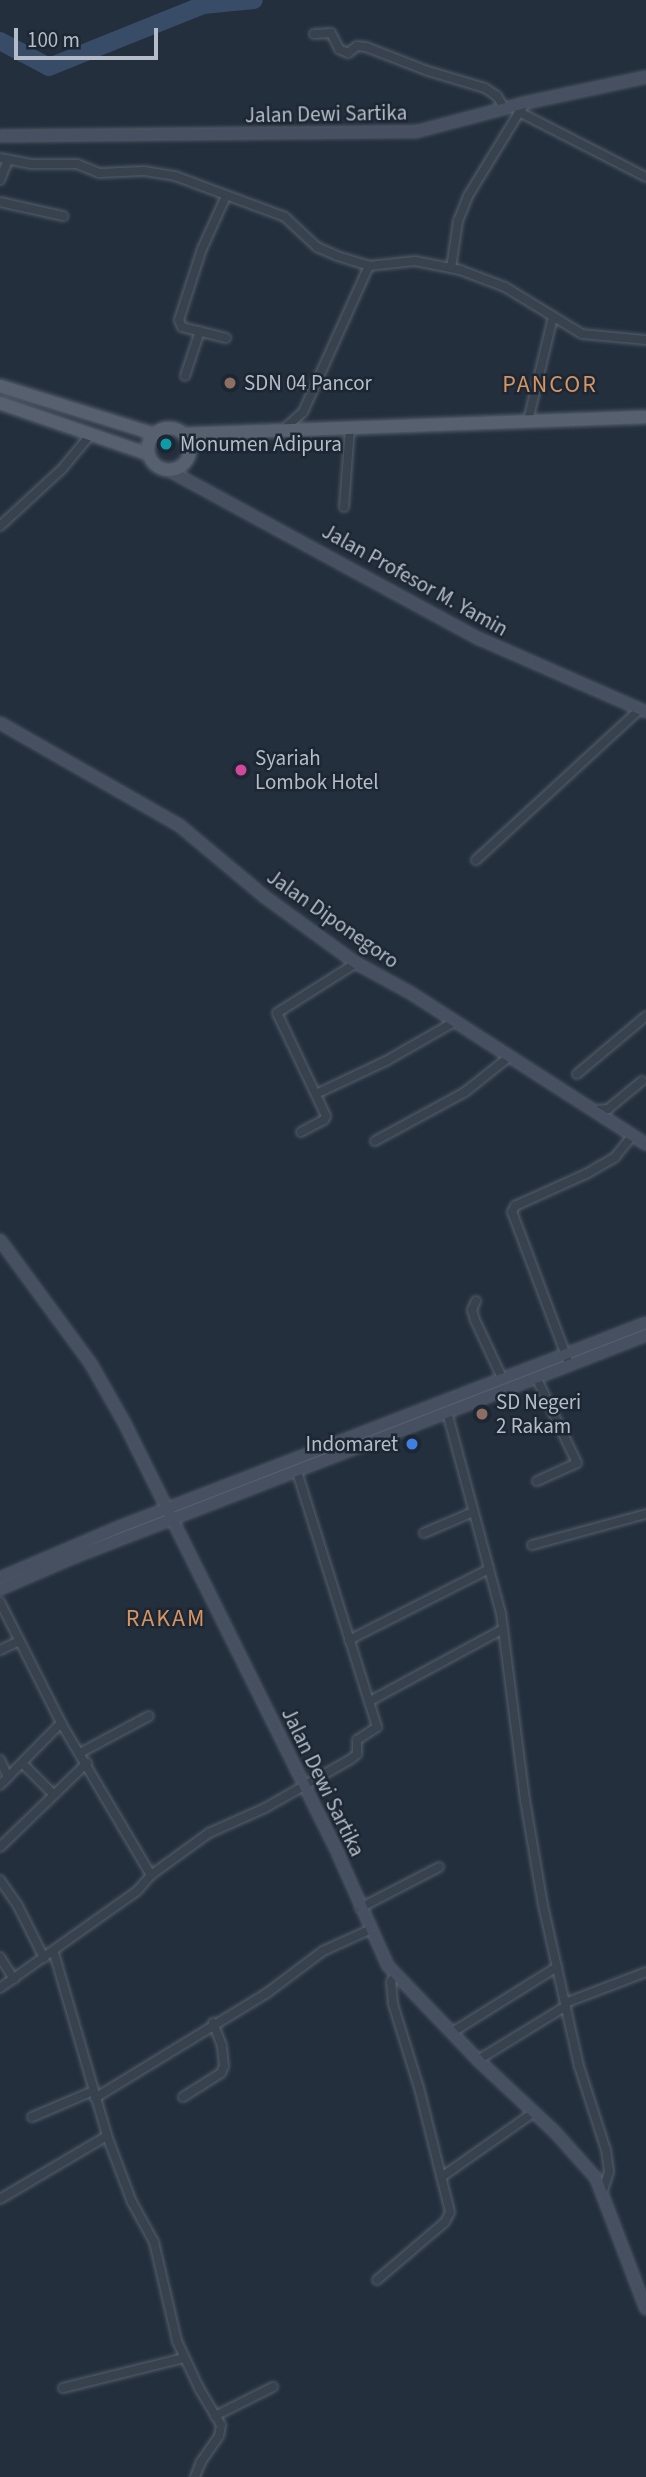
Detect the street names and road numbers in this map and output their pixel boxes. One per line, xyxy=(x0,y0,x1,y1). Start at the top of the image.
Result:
street label: Jalan Dewi Sartika xyxy=(245,100,407,128)
street label: Jalan Profesor M. Yamin xyxy=(318,518,512,642)
street label: Jalan Diponegoro xyxy=(262,864,404,974)
street label: Jalan Dewi Sartika xyxy=(276,1704,370,1860)

